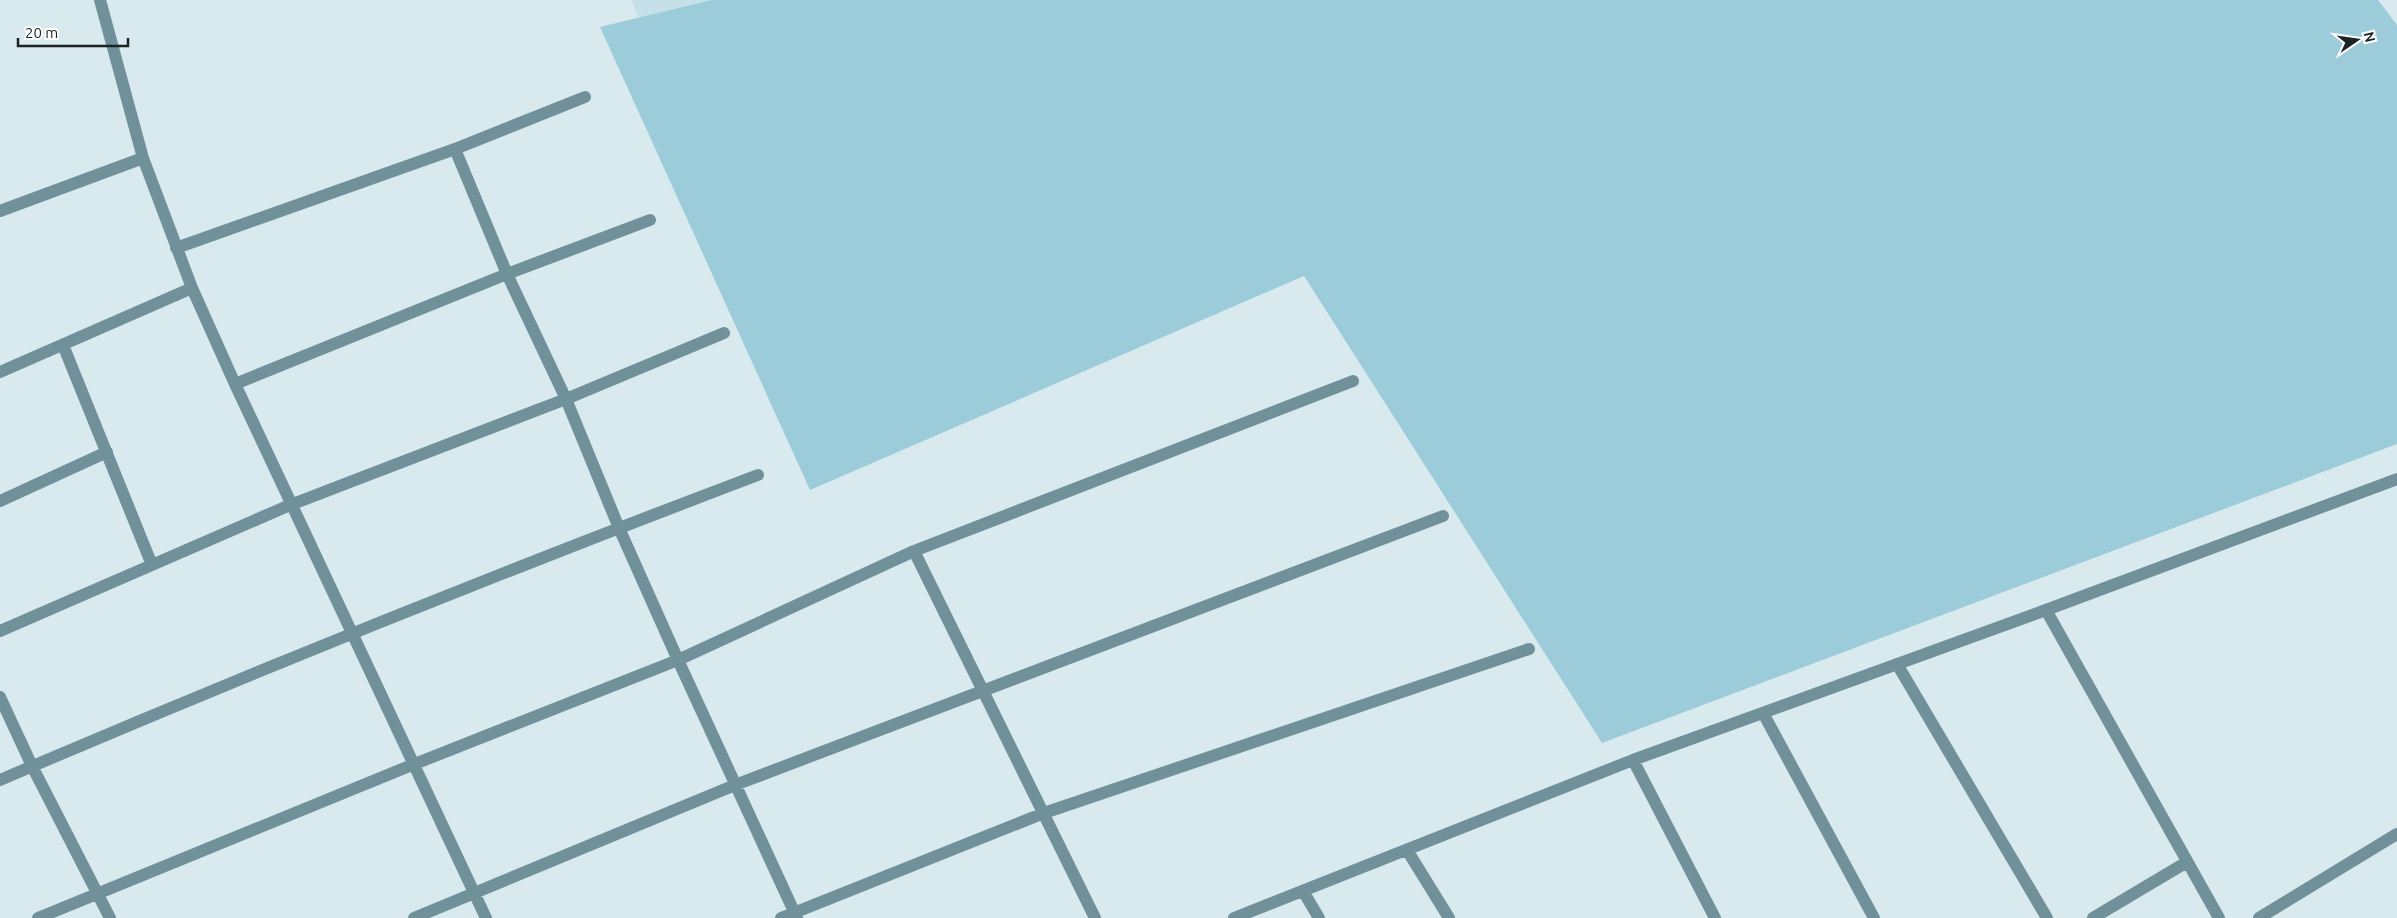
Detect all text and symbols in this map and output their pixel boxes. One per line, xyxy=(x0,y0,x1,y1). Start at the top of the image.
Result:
scale bar xyxy=(18,15,128,47)
north arrow xyxy=(2332,15,2382,65)
text: 20 m xyxy=(25,24,58,41)
text: N xyxy=(2361,30,2379,44)

